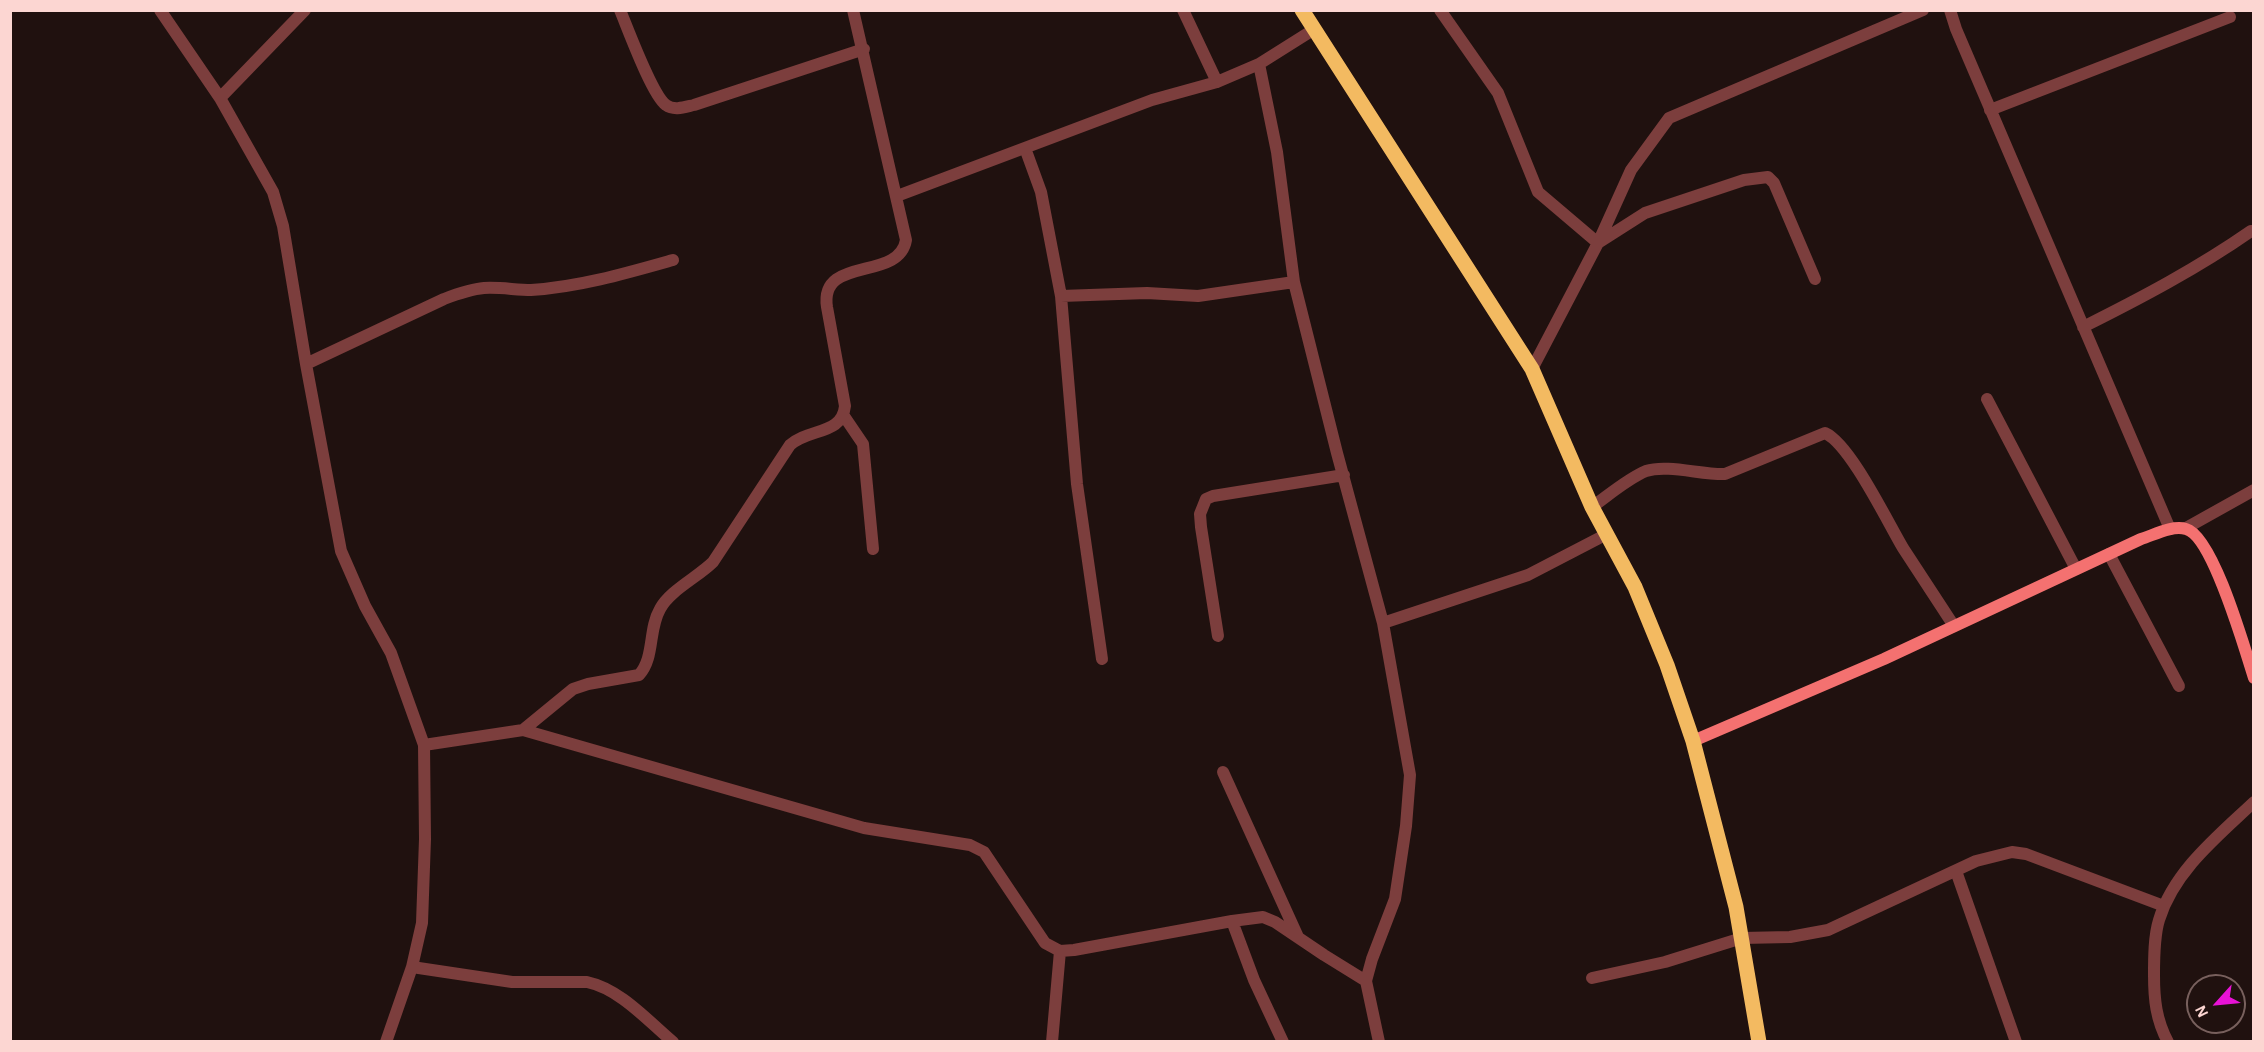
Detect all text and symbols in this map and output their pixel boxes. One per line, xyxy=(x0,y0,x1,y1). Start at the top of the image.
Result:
north arrow xyxy=(2186,974,2246,1034)
text: N xyxy=(2192,1003,2211,1020)

